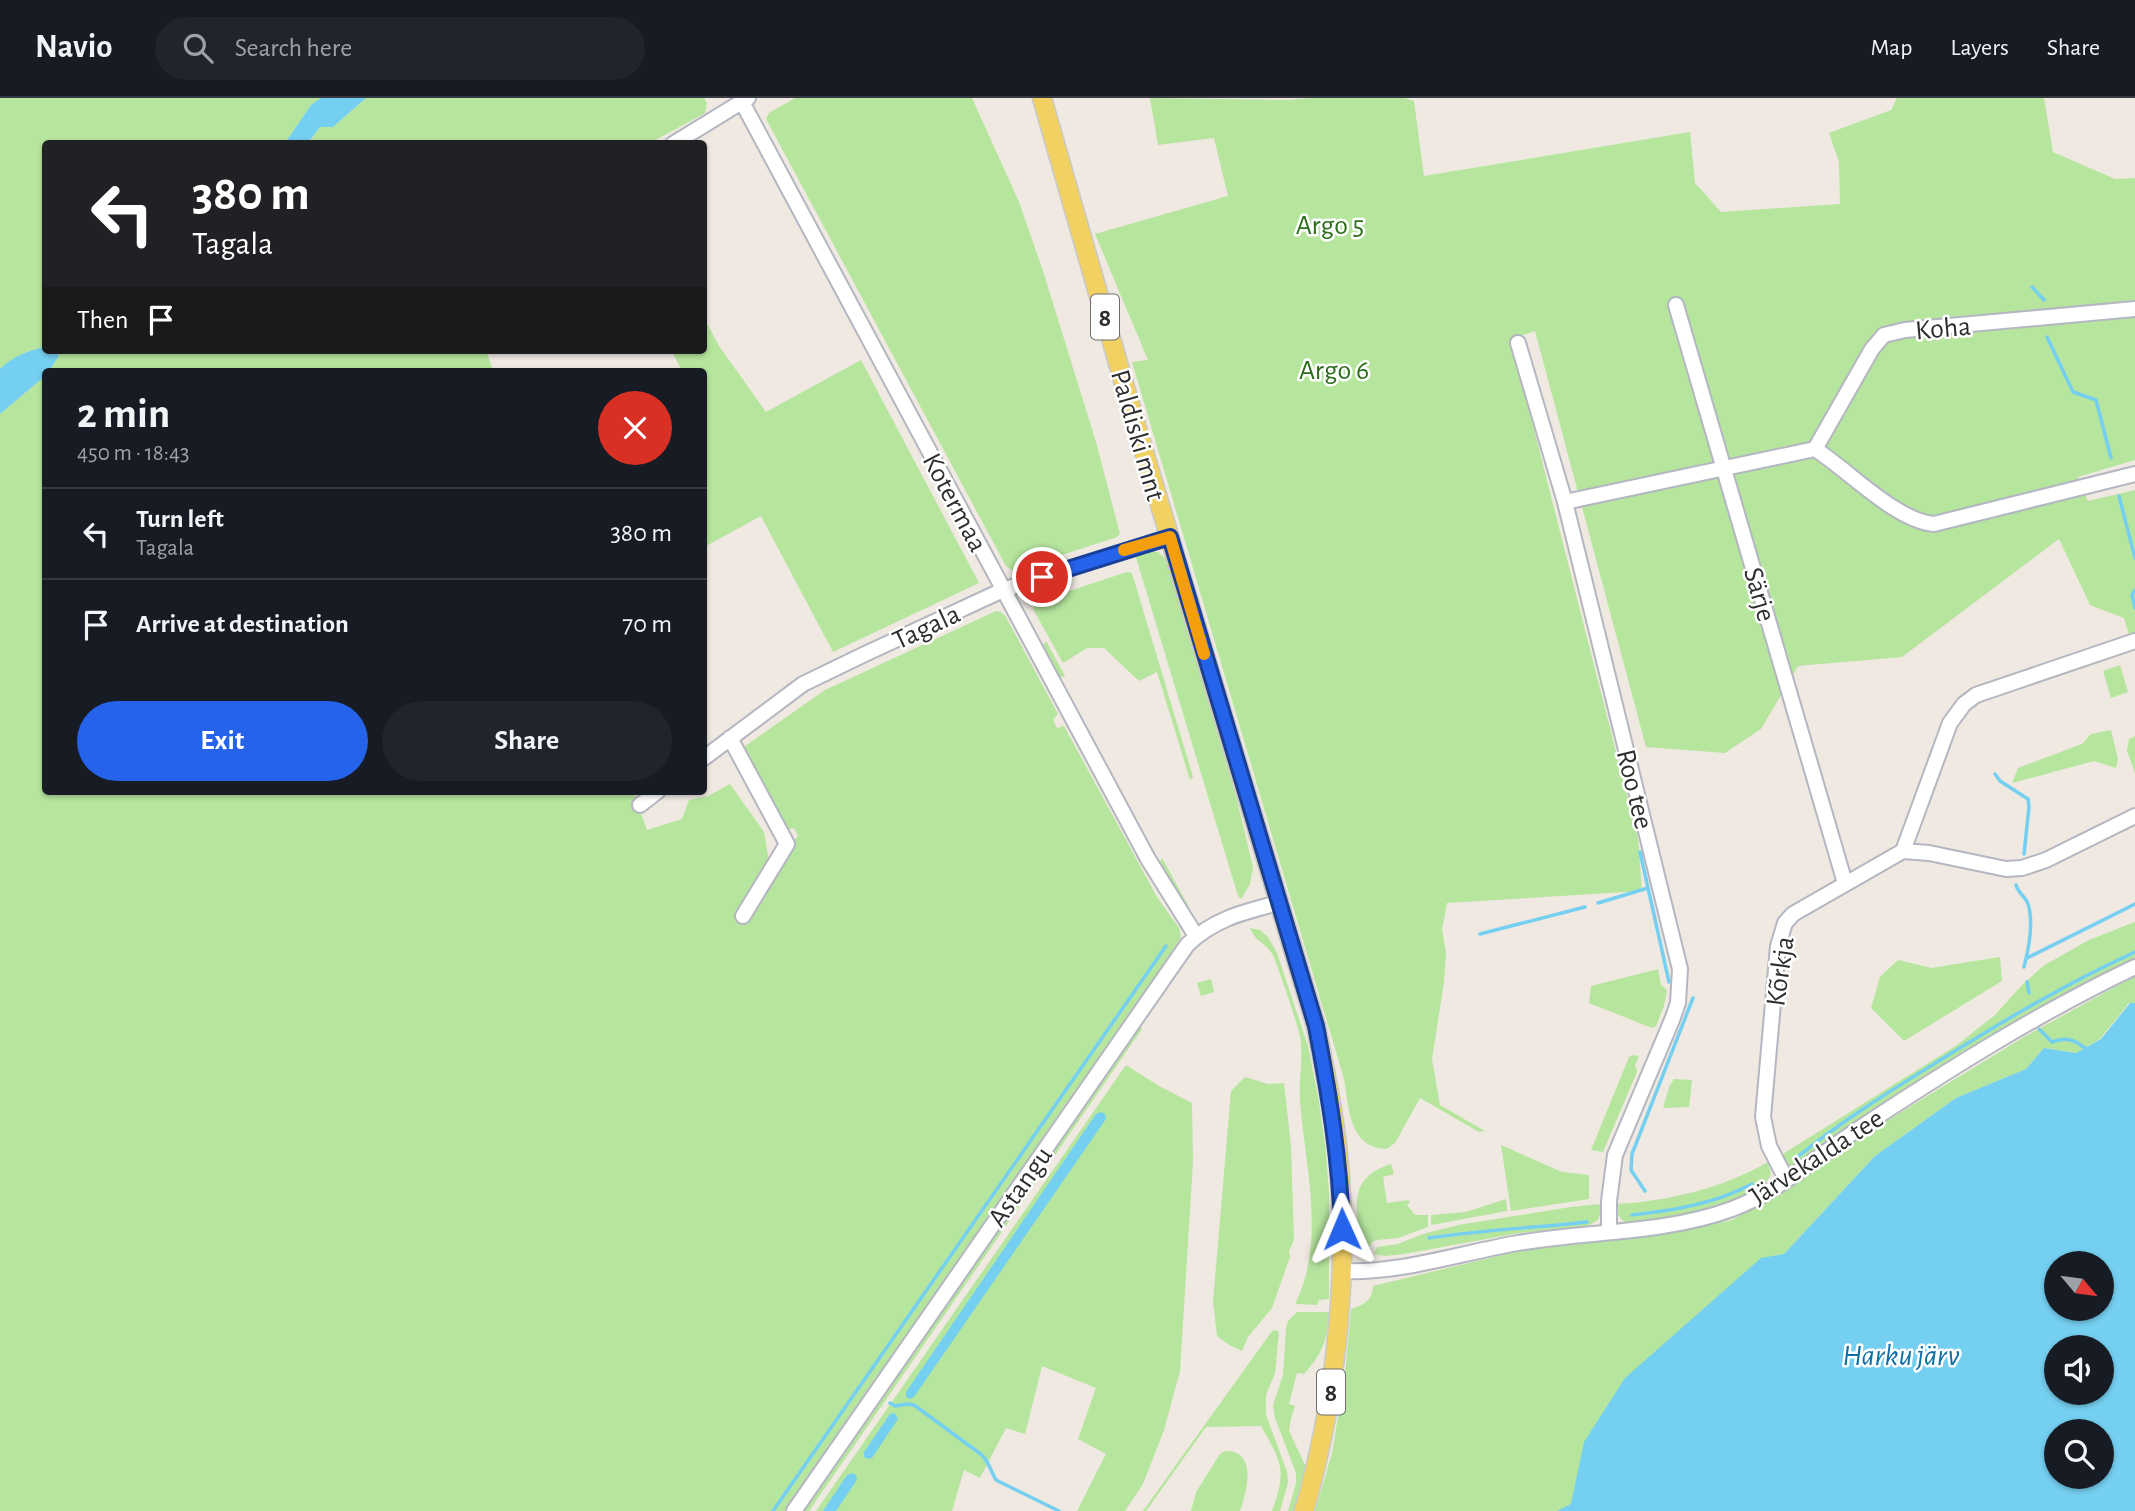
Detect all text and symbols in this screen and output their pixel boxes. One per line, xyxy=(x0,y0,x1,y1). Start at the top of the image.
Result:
search box xyxy=(155,17,645,80)
icon: search xyxy=(179,29,217,67)
text: Navio xyxy=(35,31,113,64)
text: Search here xyxy=(235,35,352,61)
text: Map xyxy=(1870,36,1912,60)
text: Layers xyxy=(1950,36,2009,60)
text: Share xyxy=(2047,36,2100,60)
icon: left xyxy=(77,168,168,259)
text: 380 m xyxy=(192,170,310,219)
park label: Argo 5 xyxy=(1296,212,1364,240)
text: Tagala xyxy=(192,228,273,260)
road number: 8 xyxy=(1091,294,1119,340)
icon: arrive xyxy=(142,301,180,339)
text: Then xyxy=(77,307,128,333)
street label: Koha xyxy=(1914,313,1972,345)
park label: Argo 6 xyxy=(1299,357,1369,385)
street label: Paldiski mnt xyxy=(1105,367,1169,504)
button: close xyxy=(598,391,672,465)
text: 2 min xyxy=(77,393,170,435)
text: 450 m · 18:43 xyxy=(77,442,190,465)
street label: Kotermaa xyxy=(917,449,992,557)
text: Turn left xyxy=(136,506,224,532)
icon: left xyxy=(77,515,115,553)
text: 380 m xyxy=(610,520,672,546)
text: Tagala xyxy=(136,537,194,560)
pin xyxy=(1012,547,1072,607)
icon: arrive xyxy=(1023,558,1061,596)
street label: Särje xyxy=(1738,564,1780,625)
street label: Tagala xyxy=(889,600,965,655)
icon: arrive xyxy=(77,606,115,644)
text: Arrive at destination xyxy=(136,611,349,637)
text: 70 m xyxy=(622,611,672,637)
button: Exit xyxy=(77,701,368,781)
button: Share xyxy=(382,701,672,781)
street label: Roo tee xyxy=(1611,747,1657,832)
street label: Kõrkja xyxy=(1762,934,1800,1008)
street label: Järvekalda tee xyxy=(1745,1104,1889,1211)
street label: Astangu xyxy=(983,1142,1058,1232)
position arrow xyxy=(1305,1192,1379,1266)
north arrow xyxy=(2044,1251,2114,1321)
map controls xyxy=(2044,1251,2114,1489)
button: sound xyxy=(2044,1335,2114,1405)
water label: Harku järv xyxy=(1843,1341,1959,1371)
road number: 8 xyxy=(1317,1370,1345,1414)
button: search xyxy=(2044,1419,2114,1489)

